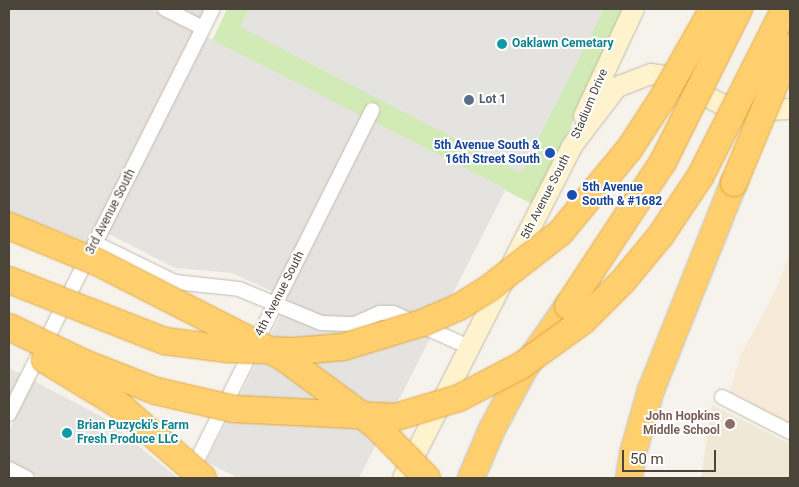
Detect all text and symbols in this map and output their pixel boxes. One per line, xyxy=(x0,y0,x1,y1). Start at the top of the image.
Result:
place label: Oaklawn Cemetary xyxy=(512,37,613,51)
marker: Oaklawn Cemetary xyxy=(496,38,508,50)
street label: Stadium Drive xyxy=(569,67,611,141)
place label: Lot 1 xyxy=(479,93,506,107)
marker: Lot 1 xyxy=(463,94,475,106)
place label: 5th Avenue South & 16th Street South xyxy=(434,139,540,167)
marker: 5th Avenue South & 16th Street South xyxy=(544,147,556,159)
street label: 5th Avenue South xyxy=(518,152,574,242)
street label: 3rd Avenue South xyxy=(83,167,139,257)
place label: 5th Avenue South & #1682 xyxy=(582,181,662,209)
marker: 5th Avenue South & #1682 xyxy=(566,189,578,201)
street label: 4th Avenue South xyxy=(252,249,308,339)
place label: John Hopkins Middle School xyxy=(643,410,720,438)
marker: John Hopkins Middle School xyxy=(724,418,736,430)
place label: Brian Puzycki's Farm Fresh Produce LLC xyxy=(77,419,189,447)
marker: Brian Puzycki's Farm Fresh Produce LLC xyxy=(61,427,73,439)
scale bar xyxy=(624,440,718,472)
text: 50 m xyxy=(630,450,664,468)

